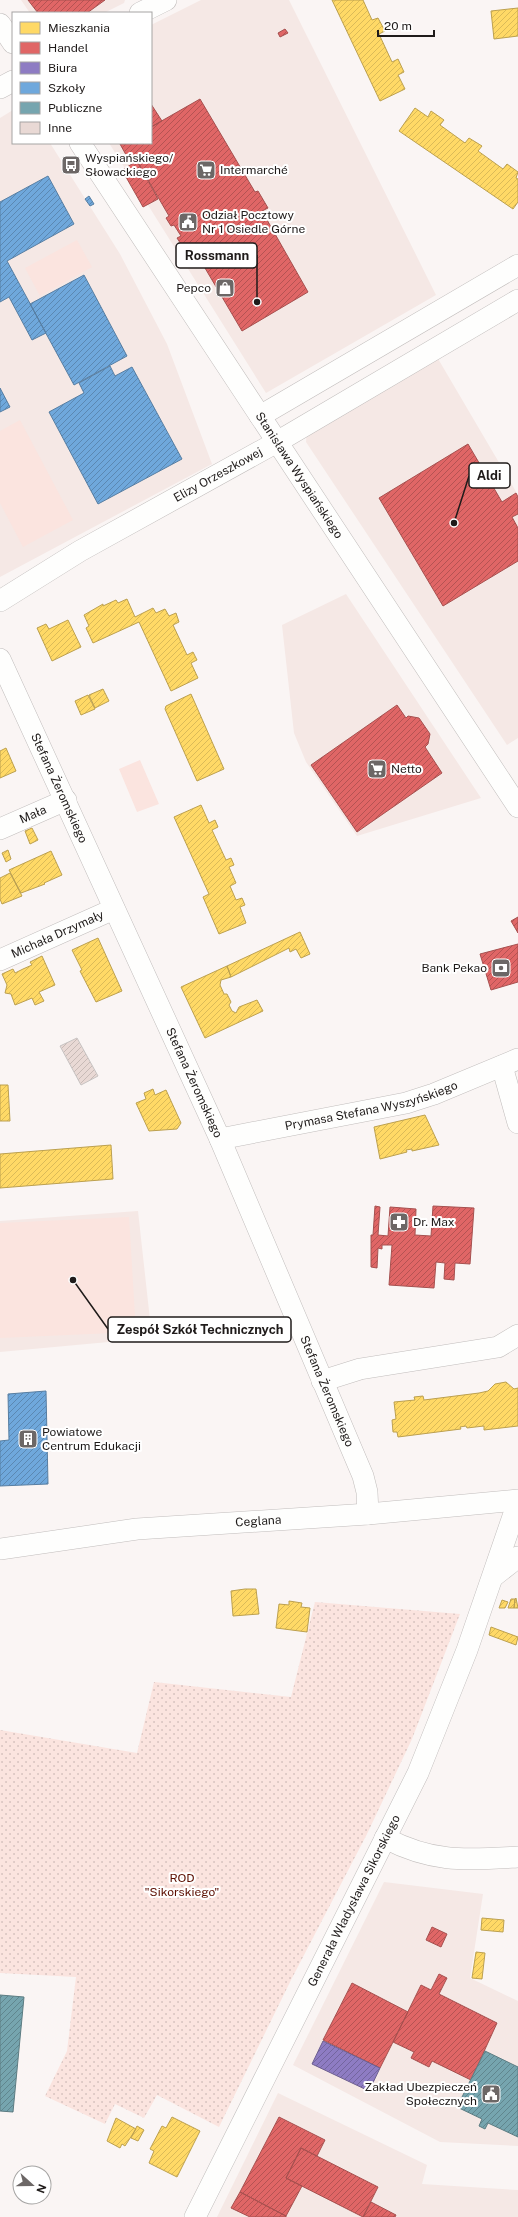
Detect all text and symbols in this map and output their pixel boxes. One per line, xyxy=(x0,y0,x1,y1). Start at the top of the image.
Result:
legend xyxy=(12,12,152,144)
scale bar xyxy=(378,12,434,38)
text: 20 m xyxy=(384,19,412,33)
text: Mieszkania xyxy=(48,21,110,35)
text: Handel xyxy=(48,41,89,55)
text: Biura xyxy=(48,61,77,75)
text: Szkoły xyxy=(48,81,86,95)
text: Publiczne xyxy=(48,101,102,115)
text: Inne xyxy=(48,121,72,135)
place label: Wyspiańskiego/ Słowackiego xyxy=(85,151,174,179)
bus stop icon: Wyspiańskiego/ Słowackiego xyxy=(60,154,82,176)
supermarket icon: Intermarché xyxy=(195,159,217,181)
place label: Intermarché xyxy=(220,163,288,177)
place label: Odział Pocztowy Nr 1 Osiedle Górne xyxy=(202,208,305,236)
public building icon: Odział Pocztowy Nr 1 Osiedle Górne xyxy=(177,211,199,233)
callout: Rossmann xyxy=(176,243,257,268)
text: Rossmann xyxy=(185,248,249,263)
shop icon: Pepco xyxy=(214,277,236,299)
place label: Pepco xyxy=(176,281,211,295)
street label: Stanisława Wyspiańskiego xyxy=(252,409,346,541)
street label: Elizy Orzeszkowej xyxy=(171,445,265,505)
callout: Aldi xyxy=(469,463,510,488)
text: Aldi xyxy=(477,468,501,483)
street label: Stefana Żeromskiego xyxy=(28,731,91,845)
supermarket icon: Netto xyxy=(366,758,388,780)
place label: Netto xyxy=(391,762,422,776)
street label: Mała xyxy=(17,802,49,827)
street label: Michała Drzymały xyxy=(9,907,106,961)
bank icon: Bank Pekao xyxy=(490,957,512,979)
place label: Bank Pekao xyxy=(421,961,487,975)
street label: Stefana Żeromskiego xyxy=(163,1025,225,1140)
street label: Prymasa Stefana Wyszyńskiego xyxy=(284,1078,460,1133)
pharmacy icon: Dr. Max xyxy=(388,1211,410,1233)
place label: Dr. Max xyxy=(413,1215,455,1229)
callout: Zespół Szkół Technicznych xyxy=(108,1317,291,1342)
text: Zespół Szkół Technicznych xyxy=(116,1322,284,1337)
street label: Stefana Żeromskiego xyxy=(297,1333,357,1449)
place label: Powiatowe Centrum Edukacji xyxy=(42,1425,141,1453)
building icon: Powiatowe Centrum Edukacji xyxy=(17,1428,39,1450)
street label: Ceglana xyxy=(235,1513,282,1530)
street label: Generała Władysława Sikorskiego xyxy=(305,1812,403,1989)
park label: ROD "Sikorskiego" xyxy=(145,1871,219,1899)
place label: Zakład Ubezpieczeń Społecznych xyxy=(364,2080,477,2108)
public building icon: Zakład Ubezpieczeń Społecznych xyxy=(480,2083,502,2105)
north arrow xyxy=(12,2165,52,2205)
text: N xyxy=(34,2182,48,2195)

